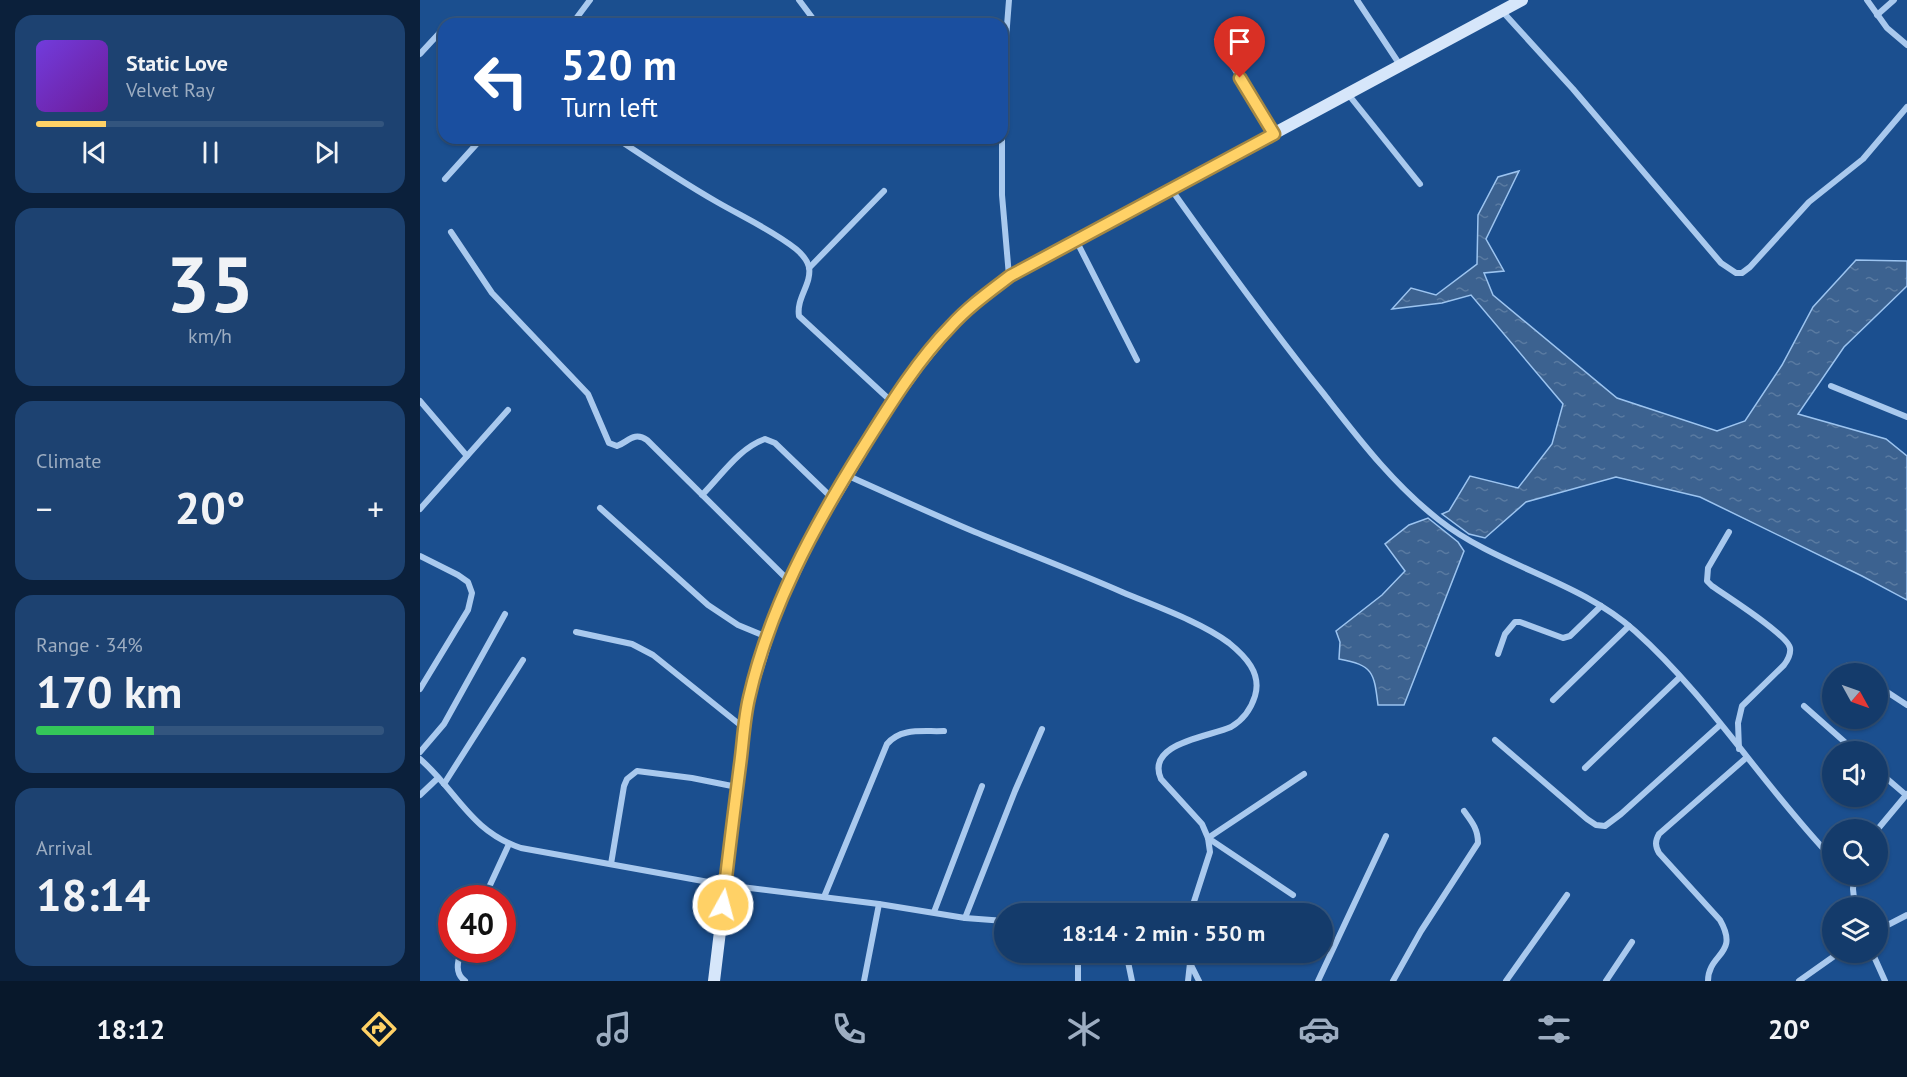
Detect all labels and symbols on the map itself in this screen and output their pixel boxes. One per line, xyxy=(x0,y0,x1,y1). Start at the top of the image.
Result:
pin xyxy=(1214,16,1265,78)
north arrow xyxy=(1822,663,1888,729)
position arrow xyxy=(691,873,755,937)
speed limit sign: 40 xyxy=(438,885,516,963)

